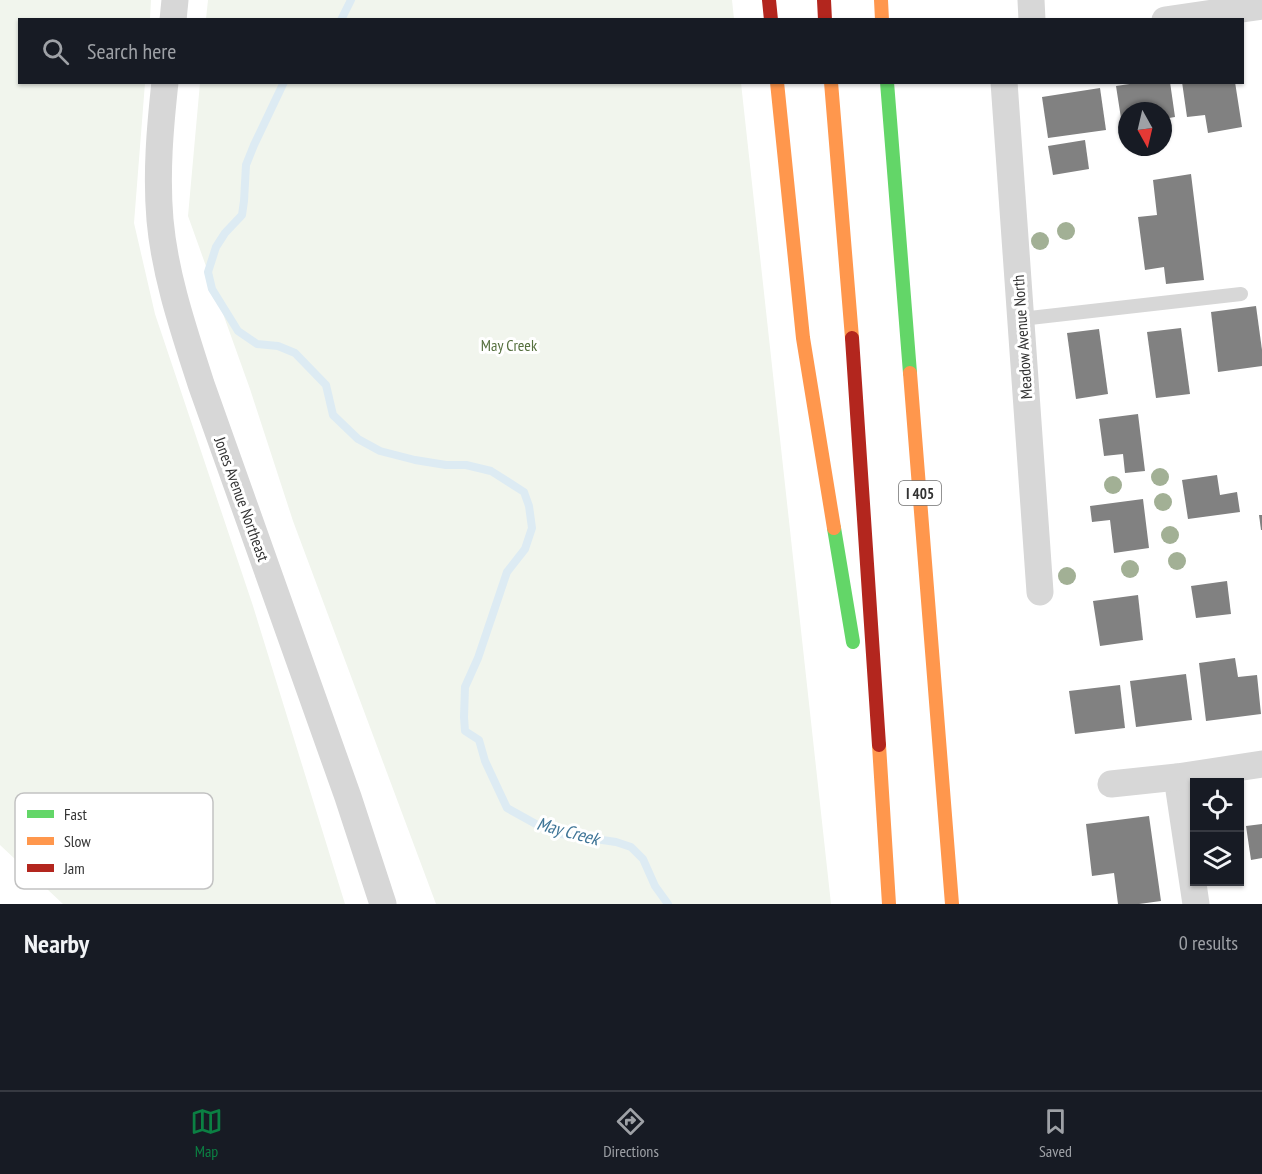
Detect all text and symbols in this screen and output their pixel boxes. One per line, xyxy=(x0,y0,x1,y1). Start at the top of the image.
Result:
search box xyxy=(18,18,1244,84)
icon: search xyxy=(39,35,72,68)
text: Search here xyxy=(87,37,176,65)
north arrow xyxy=(1118,102,1172,156)
street label: Meadow Avenue North xyxy=(1008,274,1036,400)
park label: May Creek xyxy=(481,335,538,355)
street label: Jones Avenue Northeast xyxy=(210,433,274,565)
road number: I 405 xyxy=(899,481,941,505)
map controls xyxy=(1190,778,1244,886)
button: locate xyxy=(1190,778,1244,832)
legend xyxy=(15,793,213,889)
text: Fast xyxy=(64,804,87,824)
water label: May Creek xyxy=(534,812,604,851)
text: Slow xyxy=(64,831,91,851)
button: layers xyxy=(1190,832,1244,886)
text: Jam xyxy=(63,858,85,878)
text: Nearby xyxy=(24,927,89,960)
text: 0 results xyxy=(1179,930,1238,956)
tab: Map xyxy=(190,1105,223,1161)
tab: Directions xyxy=(603,1105,659,1161)
tab: Saved xyxy=(1039,1105,1072,1161)

